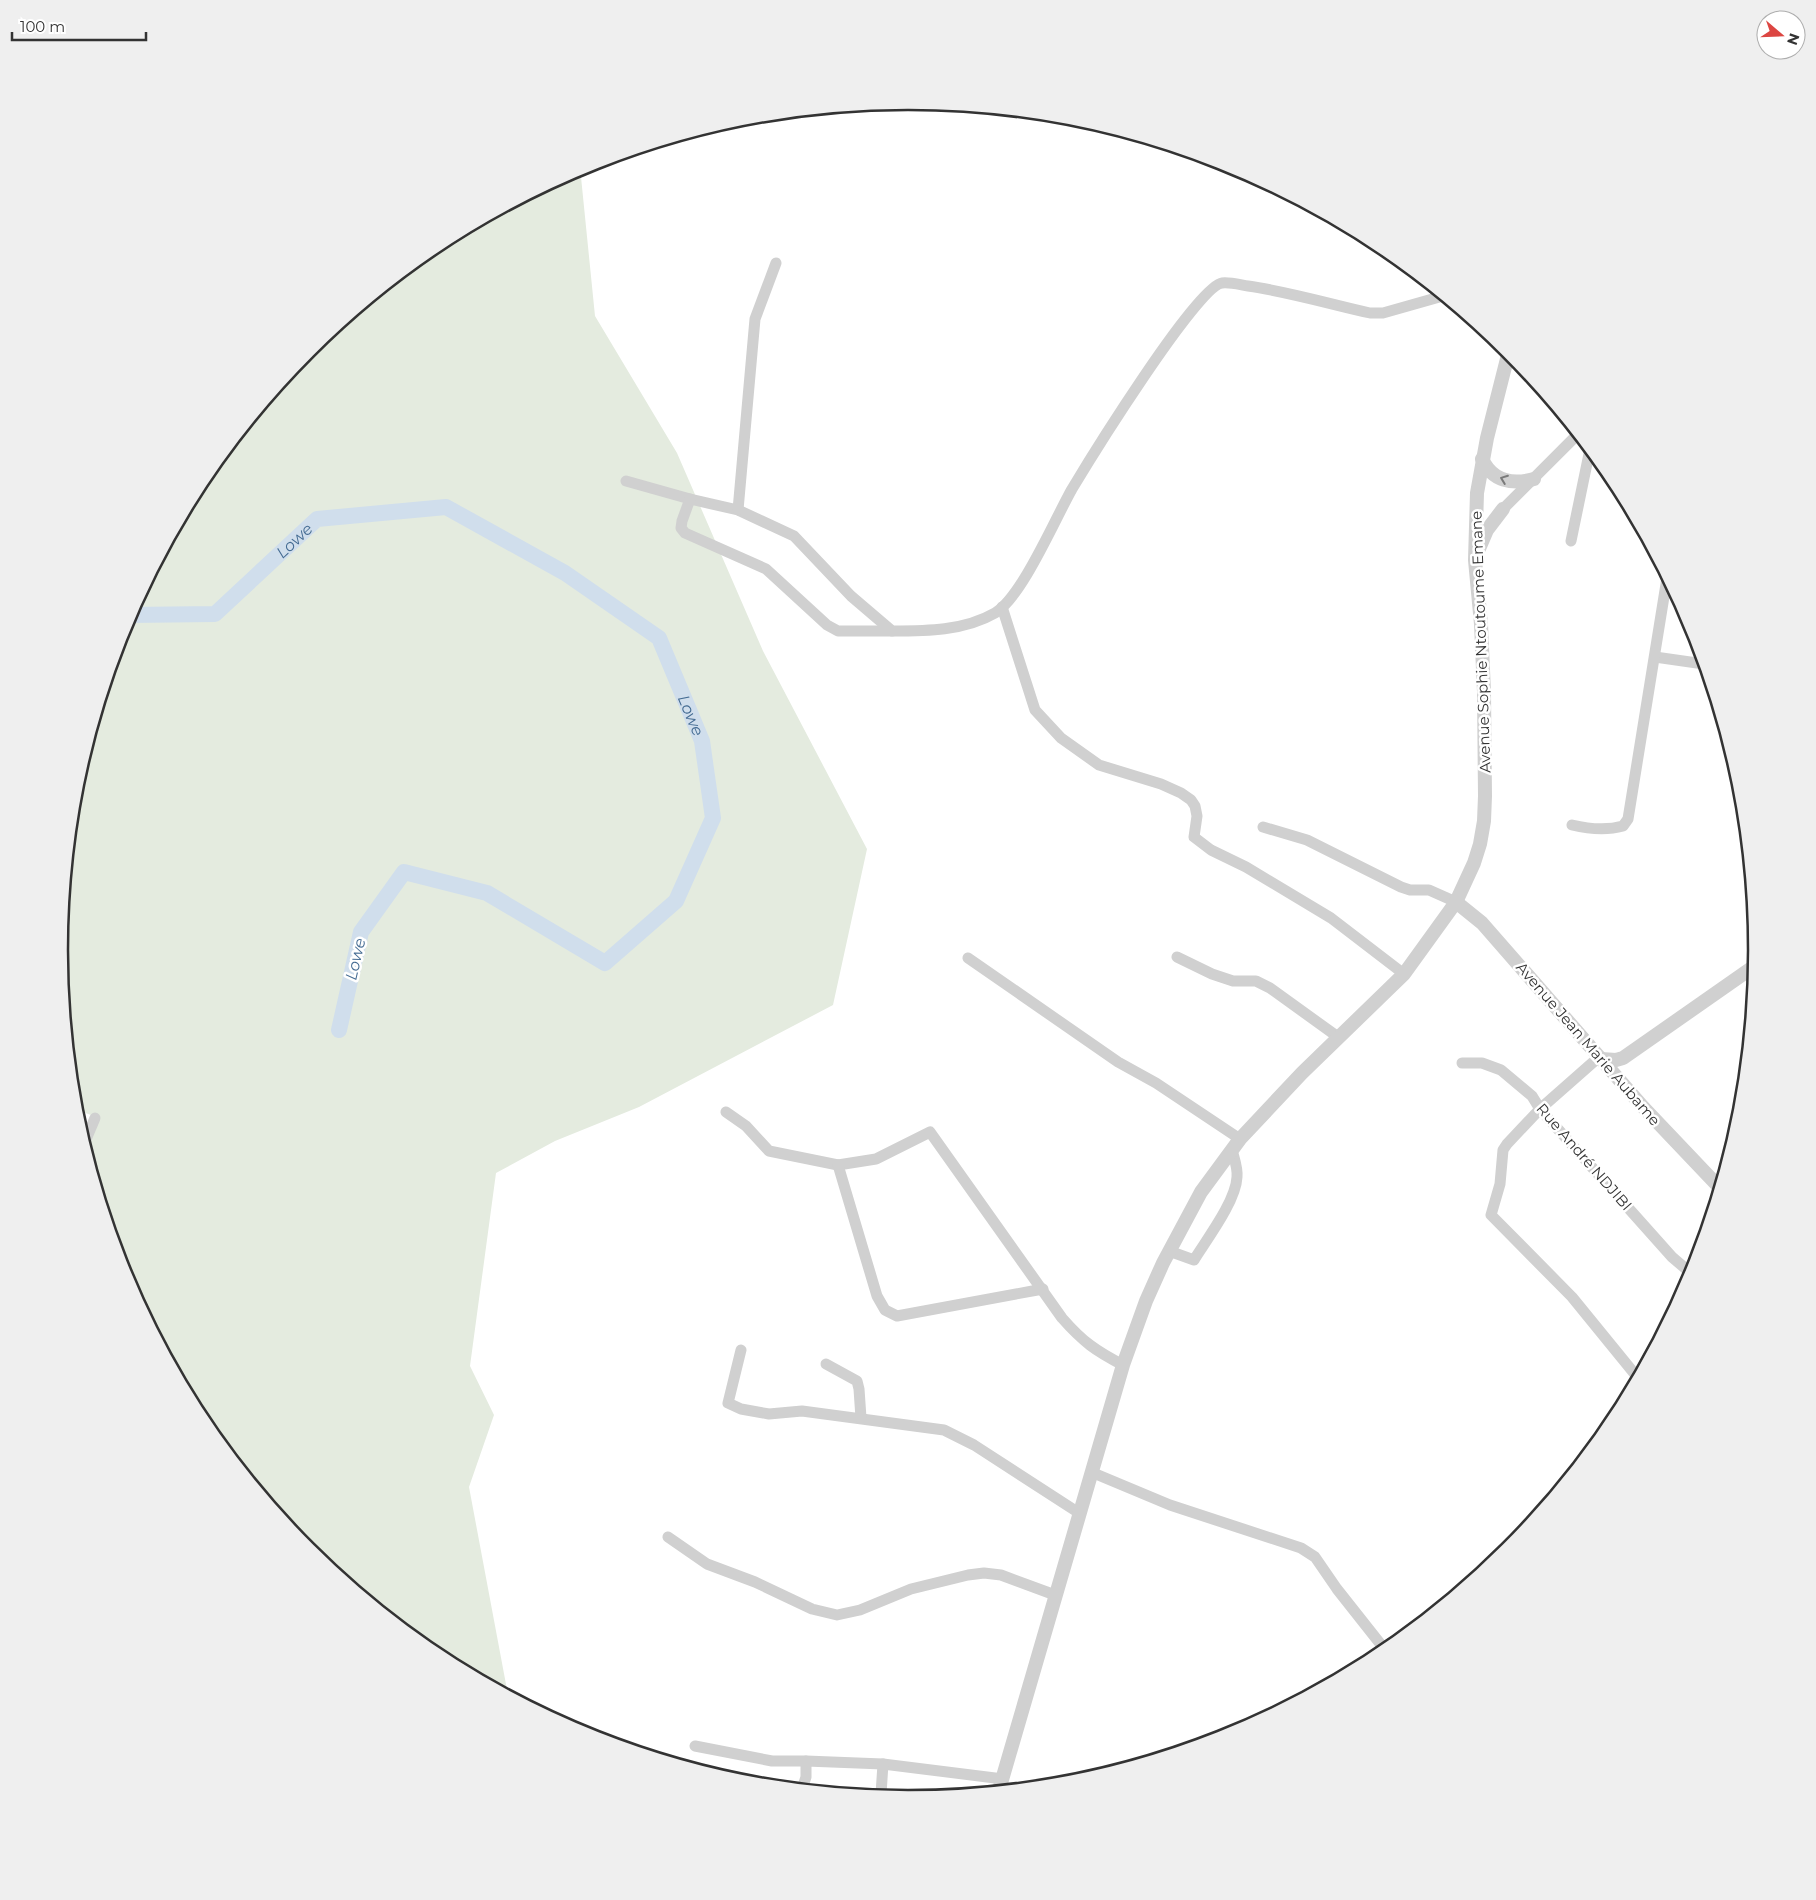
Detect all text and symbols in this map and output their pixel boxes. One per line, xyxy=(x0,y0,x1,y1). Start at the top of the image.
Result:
scale bar xyxy=(12,10,146,42)
north arrow xyxy=(1756,10,1806,60)
text: 100 m xyxy=(20,17,65,36)
text: N xyxy=(1783,31,1804,48)
one-way arrow xyxy=(1500,475,1509,485)
street label: Avenue Sophie Ntoutoume Emane xyxy=(1466,511,1495,773)
water label: Lowe xyxy=(272,519,316,562)
water label: Lowe xyxy=(674,692,708,739)
water label: Lowe xyxy=(341,936,370,982)
street label: Avenue Jean Marie Aubame xyxy=(1512,958,1665,1129)
street label: Rue André NDJIBI xyxy=(1533,1099,1636,1214)

